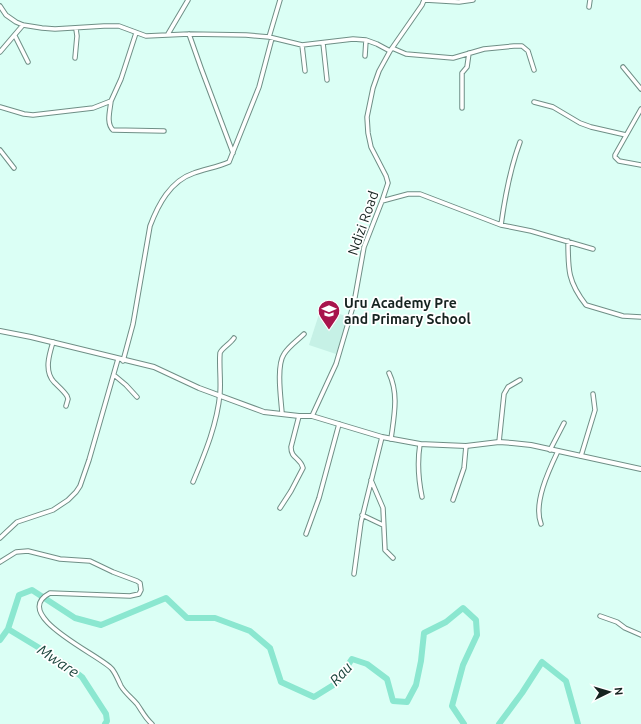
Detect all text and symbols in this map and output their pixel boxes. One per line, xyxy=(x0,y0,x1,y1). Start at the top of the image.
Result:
street label: Ndizi Road xyxy=(345,189,381,257)
place label: Uru Academy Pre and Primary School xyxy=(344,295,471,327)
school or university icon: Uru Academy Pre and Primary School xyxy=(316,298,342,331)
water label: Mware xyxy=(35,641,82,681)
water label: Rau xyxy=(326,659,355,689)
north arrow xyxy=(589,672,629,712)
text: N xyxy=(613,687,625,696)

